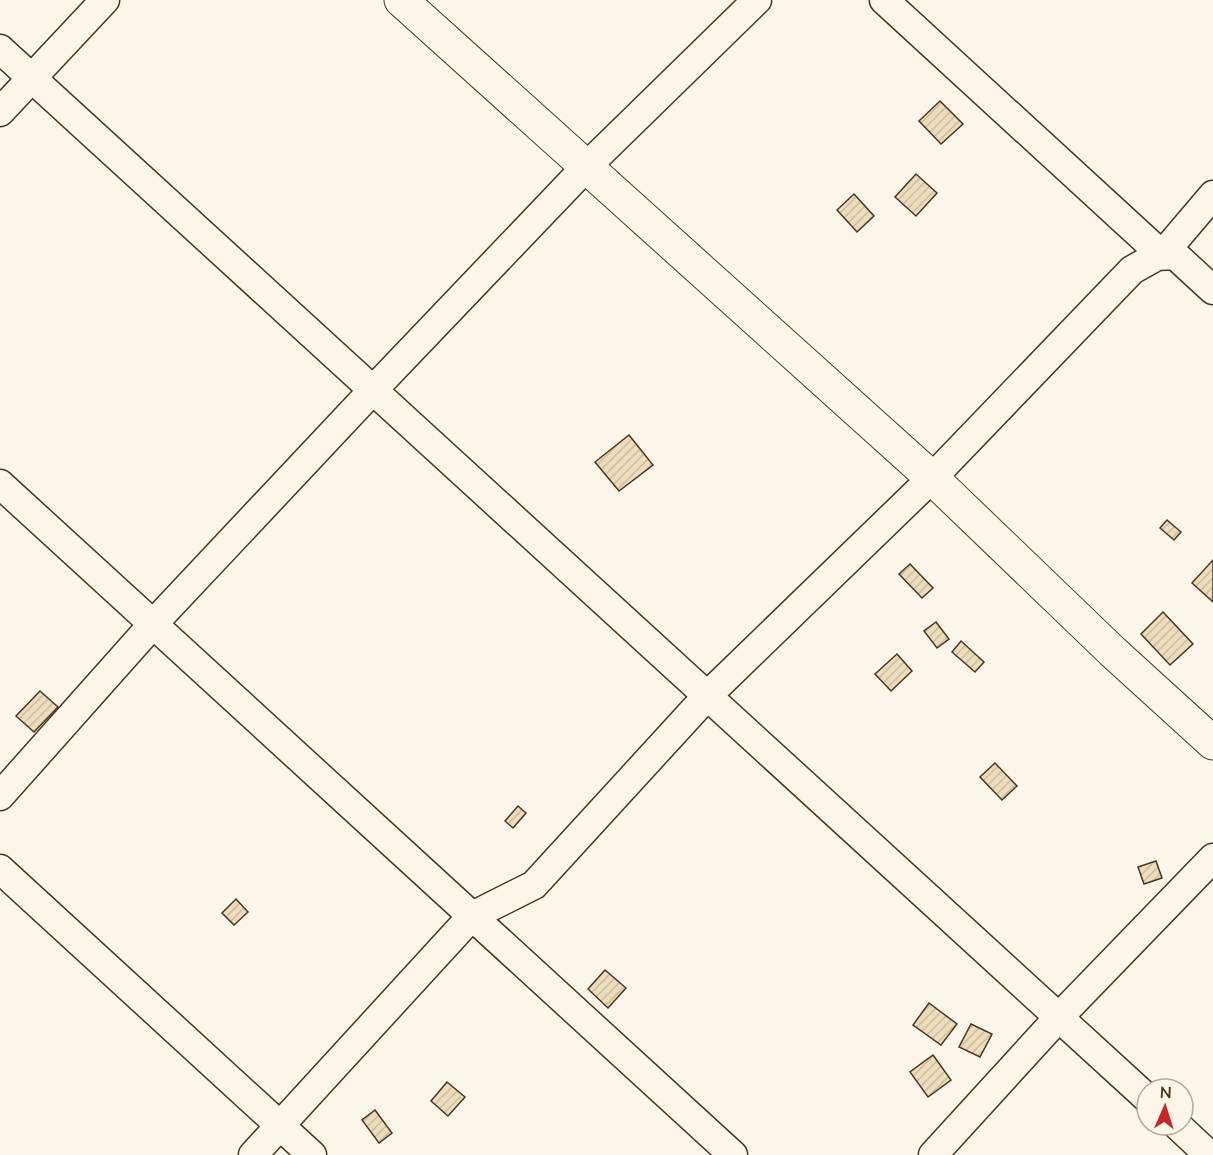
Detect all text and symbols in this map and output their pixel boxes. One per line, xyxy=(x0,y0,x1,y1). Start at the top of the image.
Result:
north arrow xyxy=(1135,1077,1195,1137)
text: N xyxy=(1159,1082,1172,1104)

